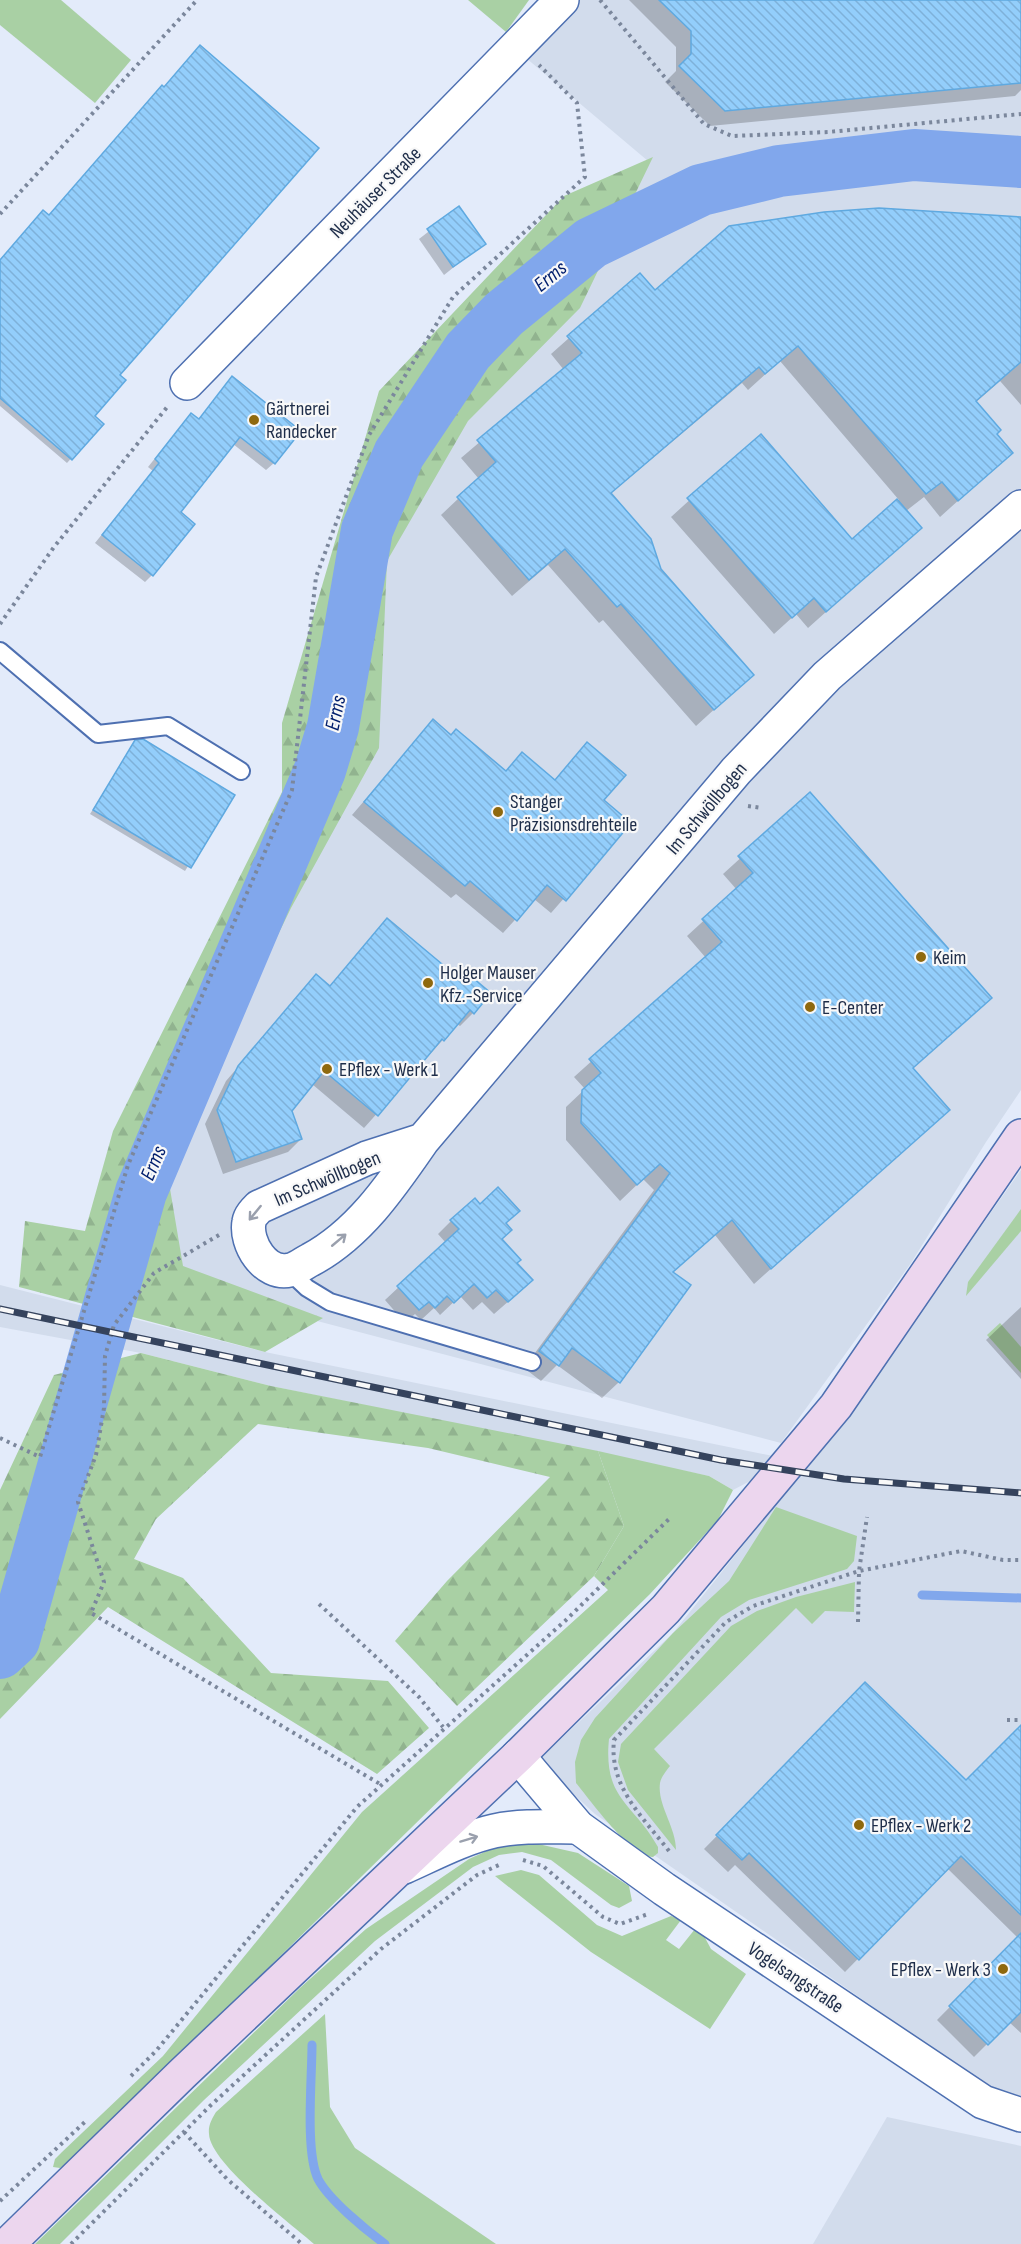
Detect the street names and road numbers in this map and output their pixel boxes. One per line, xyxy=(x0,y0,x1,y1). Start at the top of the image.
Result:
street label: Neuhäuser Straße xyxy=(325,142,426,243)
street label: Im Schwöllbogen xyxy=(661,758,752,860)
street label: Im Schwöllbogen xyxy=(271,1146,384,1212)
street label: Vogelsangstraße xyxy=(743,1937,848,2019)

